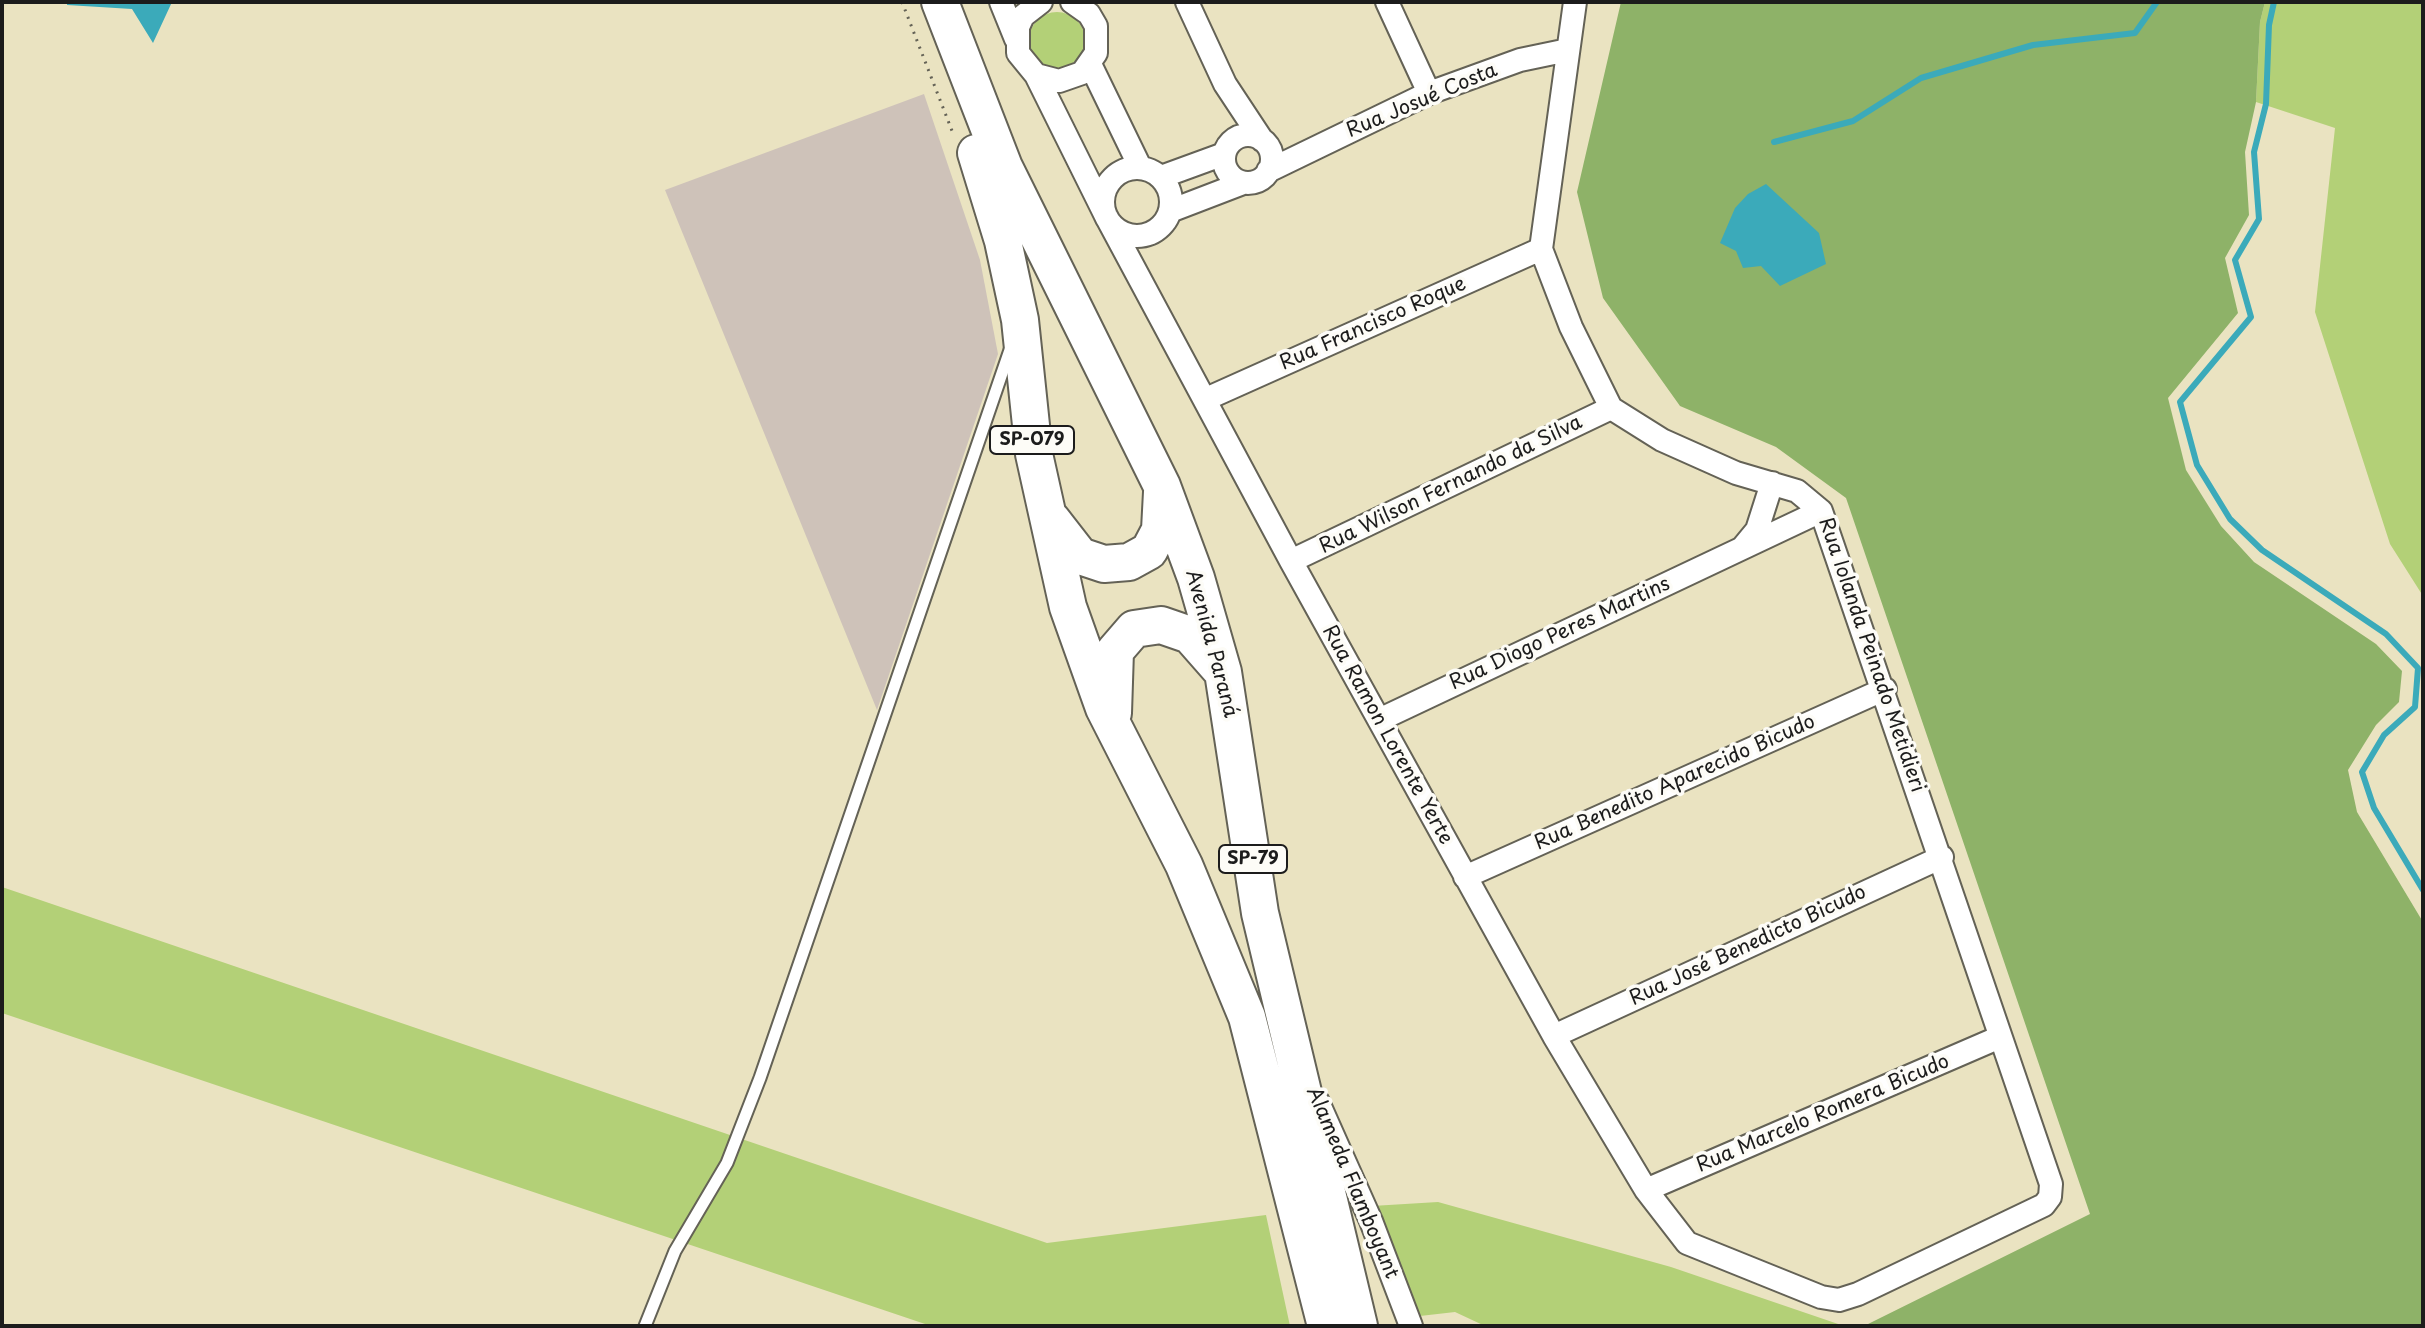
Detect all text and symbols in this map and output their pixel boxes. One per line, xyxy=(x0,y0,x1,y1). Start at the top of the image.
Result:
street label: Rua Josué Costa xyxy=(1343,58,1501,144)
street label: Rua Francisco Roque xyxy=(1276,272,1470,376)
street label: Rua Wilson Fernando da Silva xyxy=(1316,411,1586,559)
road number: SP-079 xyxy=(990,426,1074,454)
street label: Rua Iolanda Peinado Metidieri xyxy=(1813,515,1929,795)
street label: Avenida Paraná xyxy=(1180,568,1242,720)
street label: Rua Diogo Peres Martins xyxy=(1446,572,1674,696)
street label: Rua Ramon Lorente Yerte xyxy=(1317,621,1457,849)
street label: Rua Benedito Aparecido Bicudo xyxy=(1531,710,1819,856)
road number: SP-79 xyxy=(1219,845,1287,873)
street label: Rua José Benedicto Bicudo xyxy=(1626,881,1870,1011)
street label: Rua Marcelo Romera Bicudo xyxy=(1693,1050,1953,1178)
street label: Alameda Flamboyant xyxy=(1301,1084,1403,1282)

